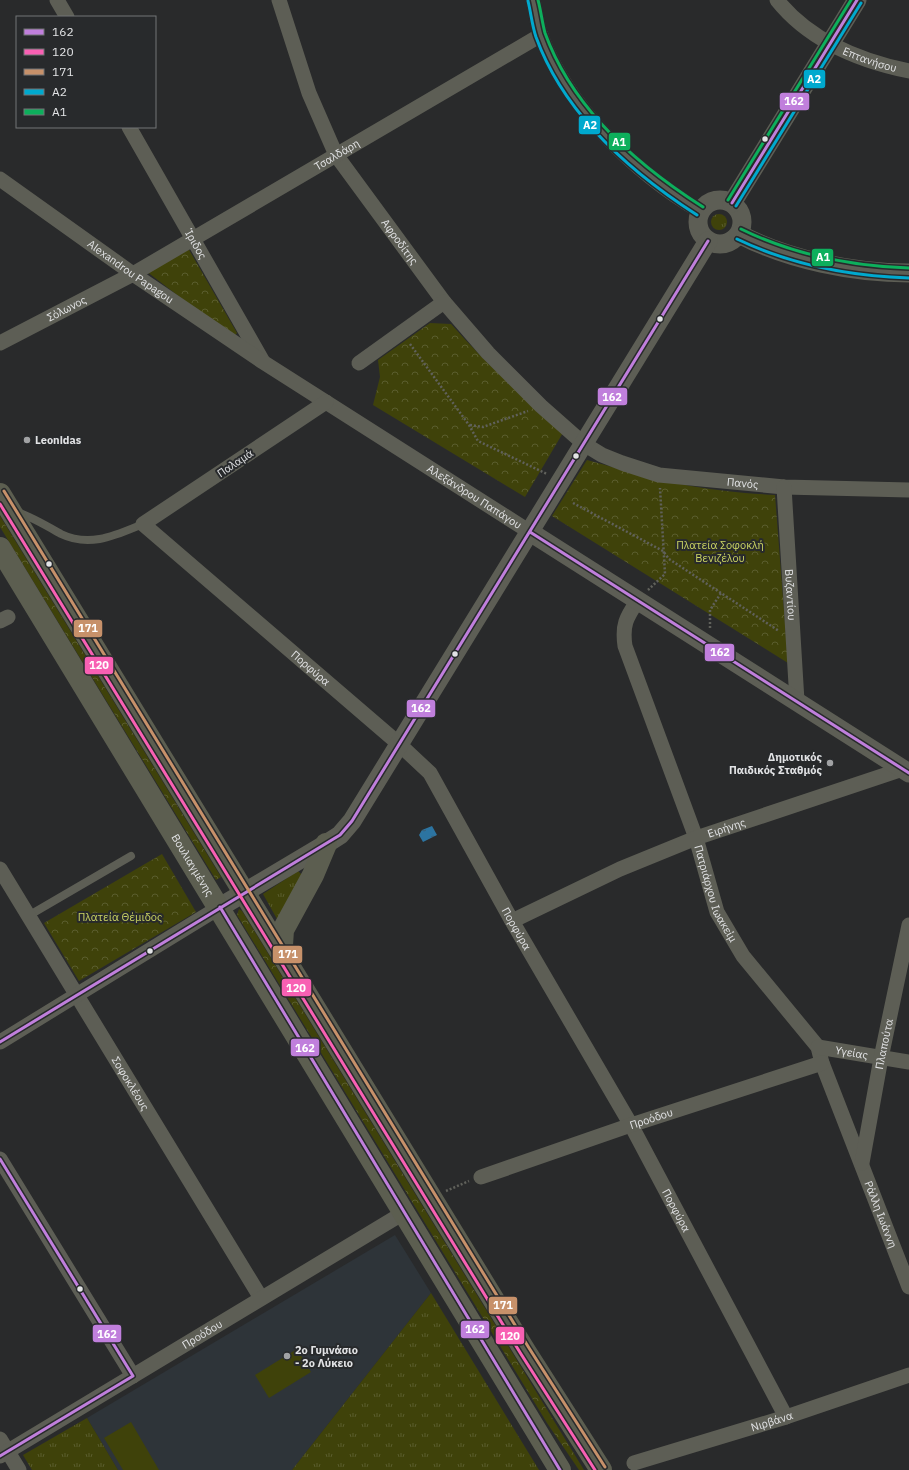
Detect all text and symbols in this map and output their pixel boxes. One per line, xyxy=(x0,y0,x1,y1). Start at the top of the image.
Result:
legend xyxy=(16,16,156,128)
text: 162 xyxy=(52,24,74,39)
text: 120 xyxy=(52,44,74,59)
street label: Επτανήσου xyxy=(841,44,898,75)
text: 171 xyxy=(52,64,74,79)
line badge: Α2 xyxy=(803,69,826,89)
text: Α2 xyxy=(807,72,821,86)
text: Α2 xyxy=(52,84,67,99)
line badge: 162 xyxy=(779,92,810,111)
text: 162 xyxy=(784,94,804,108)
text: Α1 xyxy=(52,104,67,119)
line badge: Α2 xyxy=(578,115,601,135)
text: Α2 xyxy=(583,118,597,132)
line badge: Α1 xyxy=(608,132,631,151)
unlabelled marker xyxy=(760,134,770,144)
text: Α1 xyxy=(612,135,626,149)
street label: Τσαλδάρη xyxy=(312,136,362,173)
street label: Αφροδίτης xyxy=(378,216,421,267)
street label: Ίριδος xyxy=(181,226,210,262)
street label: Alexandrou Papagou xyxy=(85,237,176,306)
line badge: Α1 xyxy=(811,248,834,267)
text: Α1 xyxy=(816,250,830,264)
street label: Σόλωνος xyxy=(44,292,89,324)
unlabelled marker xyxy=(655,314,665,324)
line badge: 162 xyxy=(597,387,628,406)
text: 162 xyxy=(602,390,622,404)
place label: Leonidas xyxy=(35,433,82,447)
marker: Leonidas xyxy=(22,435,32,445)
street label: Παλαμά xyxy=(214,446,256,480)
unlabelled marker xyxy=(571,451,581,461)
street label: Αλεξάνδρου Παπάγου xyxy=(424,461,524,532)
street label: Πανός xyxy=(726,475,759,492)
park label: Πλατεία Σοφοκλή Βενιζέλου xyxy=(676,538,764,565)
unlabelled marker xyxy=(44,559,54,569)
street label: Βυζαντίου xyxy=(782,569,799,621)
line badge: 171 xyxy=(73,619,103,638)
text: 171 xyxy=(78,621,98,635)
line badge: 162 xyxy=(704,643,735,662)
text: 162 xyxy=(710,645,730,659)
street label: Πορφύρα xyxy=(288,647,333,689)
unlabelled marker xyxy=(450,649,460,659)
line badge: 120 xyxy=(84,656,114,675)
text: 120 xyxy=(89,658,109,672)
line badge: 162 xyxy=(406,699,436,718)
text: 162 xyxy=(411,701,431,715)
place label: Δημοτικός Παιδικός Σταθμός xyxy=(729,750,822,777)
marker: Δημοτικός Παιδικός Σταθμός xyxy=(825,758,835,768)
street label: Ειρήνης xyxy=(706,815,747,841)
street label: Βουλιαγμένης xyxy=(168,831,217,899)
street label: Πατριάρχου Ιωακείμ xyxy=(691,843,740,945)
street label: Πορφύρα xyxy=(499,905,534,953)
park label: Πλατεία Θέμιδος xyxy=(78,910,162,924)
line badge: 171 xyxy=(272,945,303,964)
unlabelled marker xyxy=(145,946,155,956)
text: 171 xyxy=(278,947,298,961)
line badge: 120 xyxy=(281,978,312,997)
text: 120 xyxy=(286,981,306,995)
street label: Πλαπούτα xyxy=(872,1017,896,1071)
line badge: 162 xyxy=(290,1038,320,1057)
text: 162 xyxy=(295,1041,315,1055)
street label: Υγείας xyxy=(834,1043,869,1062)
street label: Σοφοκλέους xyxy=(109,1054,152,1113)
street label: Προόδου xyxy=(628,1105,675,1132)
street label: Ράλλη Ιωάννη xyxy=(861,1179,900,1250)
street label: Πορφύρα xyxy=(659,1186,694,1235)
unlabelled marker xyxy=(75,1284,85,1294)
line badge: 171 xyxy=(488,1296,518,1315)
text: 171 xyxy=(493,1298,513,1312)
street label: Προόδου xyxy=(179,1317,225,1352)
line badge: 162 xyxy=(460,1320,490,1339)
text: 162 xyxy=(465,1322,485,1336)
line badge: 162 xyxy=(92,1324,122,1343)
line badge: 120 xyxy=(495,1326,525,1345)
text: 162 xyxy=(97,1327,117,1341)
text: 120 xyxy=(500,1329,520,1343)
place label: 2ο Γυμνάσιο - 2ο Λύκειο xyxy=(295,1343,358,1370)
marker: 2ο Γυμνάσιο - 2ο Λύκειο xyxy=(282,1351,292,1361)
street label: Νιρβάνα xyxy=(749,1408,795,1434)

